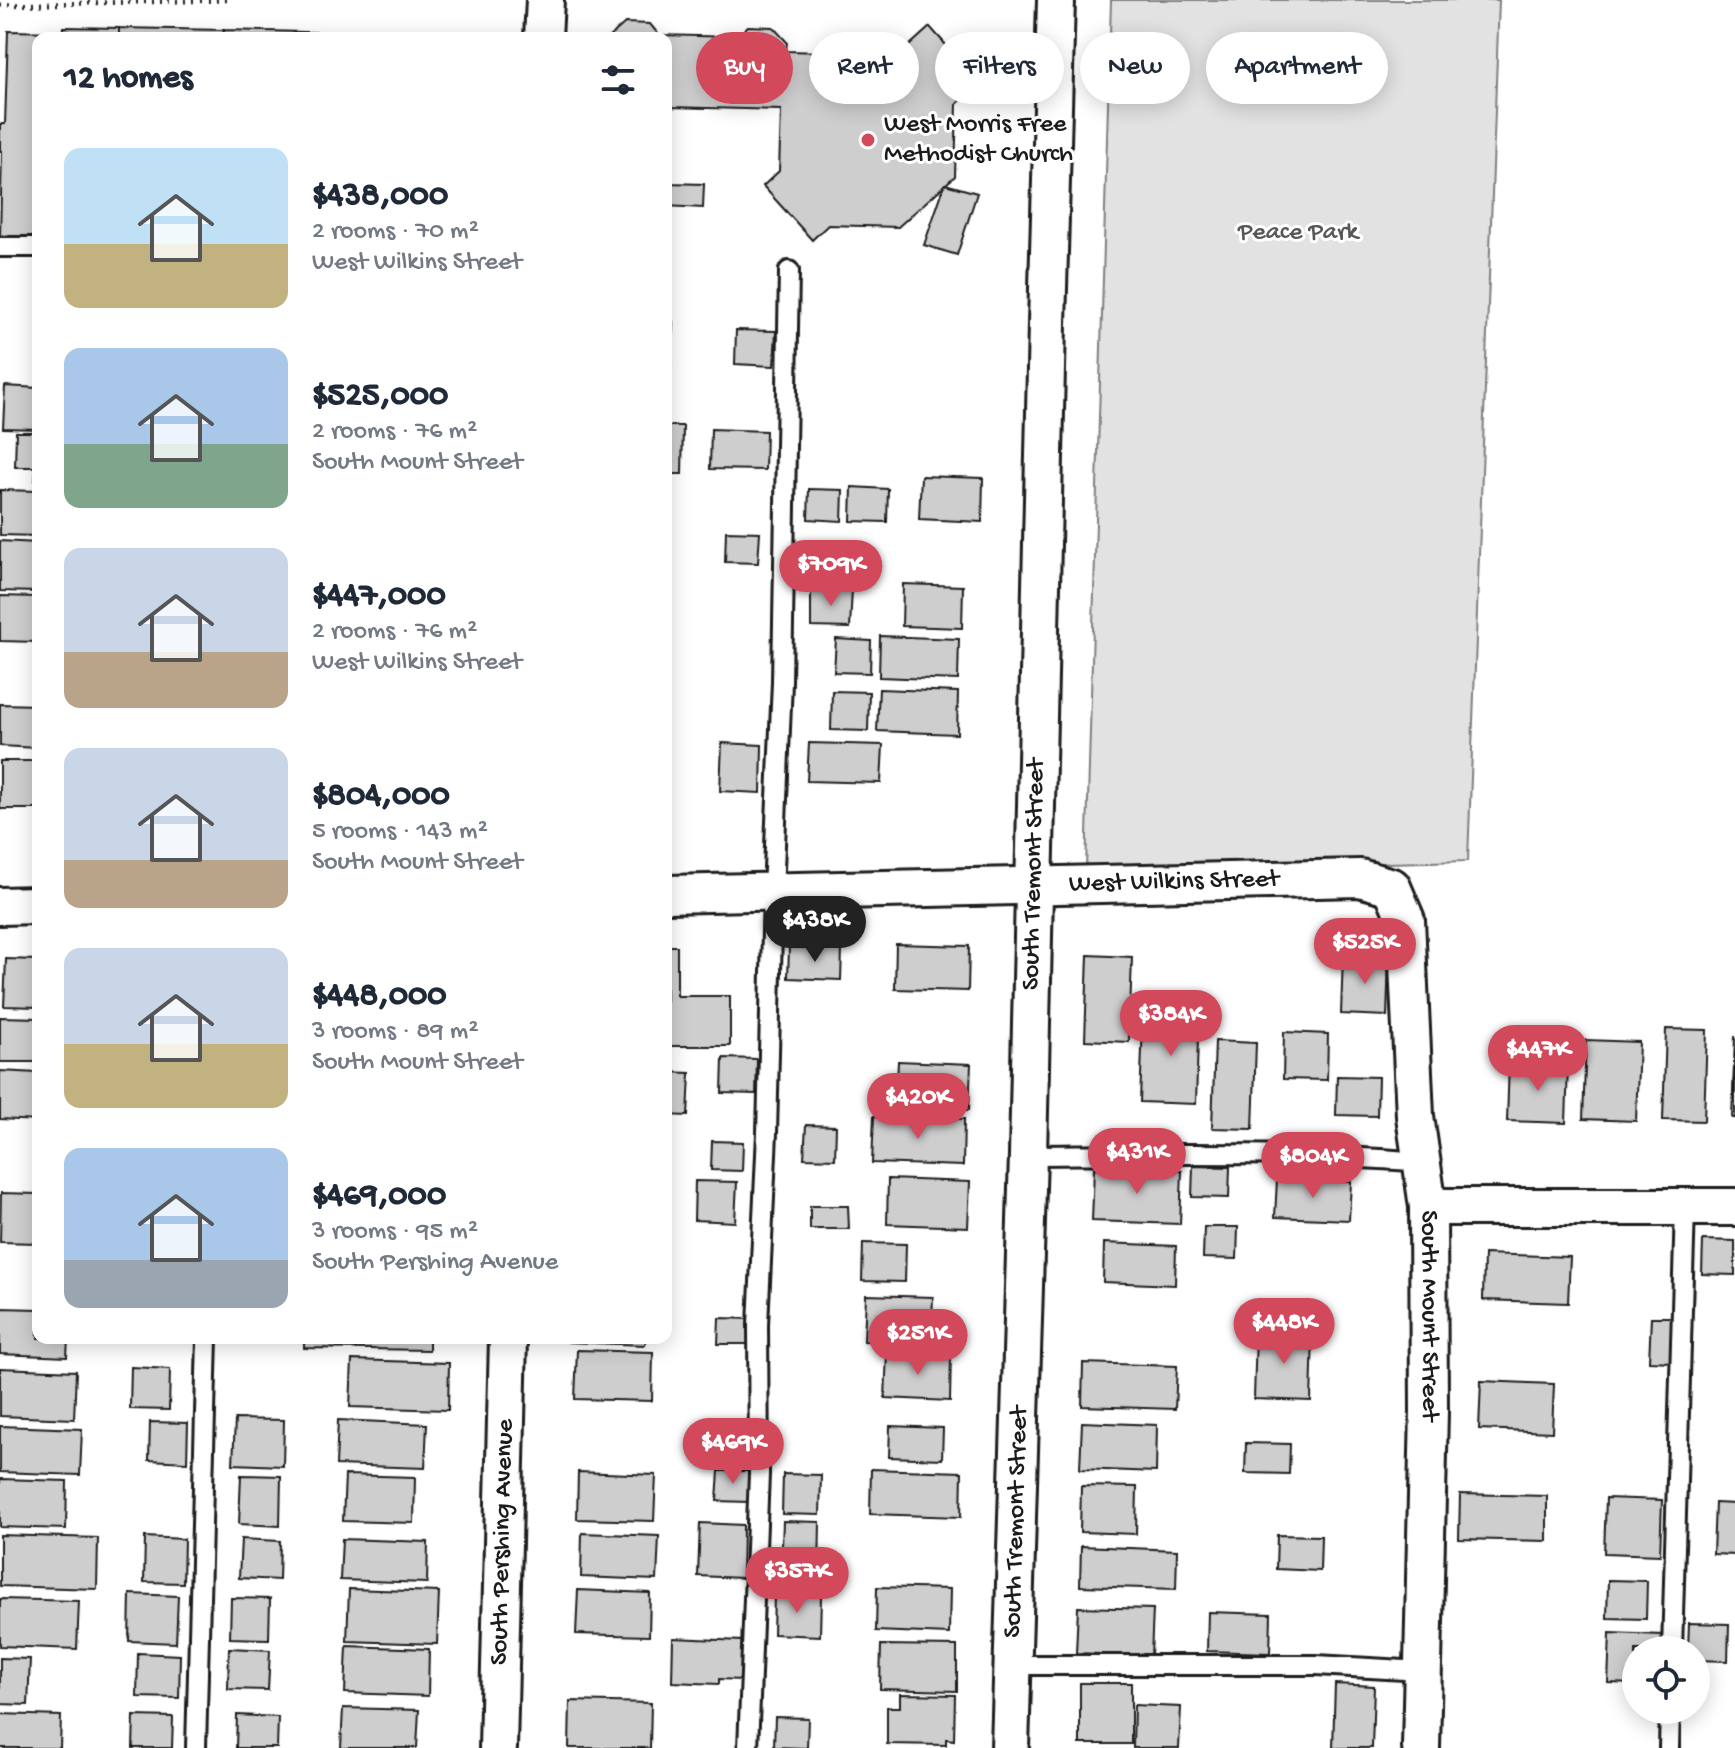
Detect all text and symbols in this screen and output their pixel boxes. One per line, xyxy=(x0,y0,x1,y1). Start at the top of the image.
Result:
chip: Buy xyxy=(696,32,793,104)
chip: Rent xyxy=(809,32,919,104)
chip: Filters xyxy=(935,32,1064,104)
chip: New xyxy=(1080,32,1190,104)
chip: Apartment xyxy=(1206,32,1388,104)
icon: filters xyxy=(596,58,640,102)
text: 12 homes xyxy=(64,60,193,100)
place label: West Morris Free Methodist Church xyxy=(884,110,1073,171)
marker: West Morris Free Methodist Church xyxy=(859,131,877,149)
text: $438,000 xyxy=(312,177,448,217)
icon: home xyxy=(128,180,224,276)
text: 2 rooms · 70 m² xyxy=(312,217,479,248)
park label: Peace Park xyxy=(1237,218,1361,249)
text: West Wilkins Street xyxy=(312,248,522,279)
text: $525,000 xyxy=(312,377,448,417)
icon: home xyxy=(128,380,224,476)
text: 2 rooms · 76 m² xyxy=(312,417,477,448)
text: South Mount Street xyxy=(312,448,523,479)
pin: $709K xyxy=(775,540,887,608)
text: $709K xyxy=(797,550,865,581)
text: $447,000 xyxy=(312,577,446,617)
icon: home xyxy=(128,580,224,676)
text: 2 rooms · 76 m² xyxy=(312,617,477,648)
text: West Wilkins Street xyxy=(312,648,522,679)
street label: South Tremont Street xyxy=(1016,756,1053,991)
text: $804,000 xyxy=(312,777,450,817)
icon: home xyxy=(128,780,224,876)
text: 5 rooms · 143 m² xyxy=(312,817,488,848)
text: South Mount Street xyxy=(312,848,523,879)
street label: West Wilkins Street xyxy=(1068,864,1282,900)
pin: $438K xyxy=(759,896,871,964)
text: $438K xyxy=(782,906,848,937)
pin: $525K xyxy=(1309,918,1421,986)
text: $525K xyxy=(1332,928,1398,959)
text: $448,000 xyxy=(312,977,447,1017)
icon: home xyxy=(128,980,224,1076)
pin: $384K xyxy=(1115,990,1227,1058)
text: $384K xyxy=(1138,1000,1204,1031)
text: 3 rooms · 89 m² xyxy=(312,1017,479,1048)
pin: $447K xyxy=(1482,1025,1594,1093)
text: $447K xyxy=(1506,1035,1570,1066)
text: South Mount Street xyxy=(312,1048,523,1079)
pin: $420K xyxy=(862,1073,974,1141)
text: $420K xyxy=(885,1083,951,1114)
pin: $431K xyxy=(1081,1128,1193,1196)
pin: $804K xyxy=(1257,1132,1369,1200)
text: $431K xyxy=(1106,1138,1168,1169)
text: $804K xyxy=(1279,1142,1347,1173)
text: $469,000 xyxy=(312,1177,446,1217)
icon: home xyxy=(128,1180,224,1276)
street label: South Mount Street xyxy=(1413,1210,1445,1424)
text: 3 rooms · 95 m² xyxy=(312,1217,478,1248)
text: South Pershing Avenue xyxy=(312,1248,558,1279)
pin: $448K xyxy=(1228,1298,1340,1366)
text: $448K xyxy=(1252,1308,1316,1339)
pin: $251K xyxy=(862,1309,974,1377)
text: $251K xyxy=(887,1319,949,1350)
street label: South Tremont Street xyxy=(998,1403,1036,1638)
street label: South Pershing Avenue xyxy=(485,1418,522,1666)
pin: $469K xyxy=(677,1418,789,1486)
text: $469K xyxy=(701,1428,765,1459)
pin: $357K xyxy=(741,1547,853,1615)
text: $357K xyxy=(764,1557,830,1588)
map controls xyxy=(1622,1636,1710,1724)
button: locate xyxy=(1622,1636,1710,1724)

